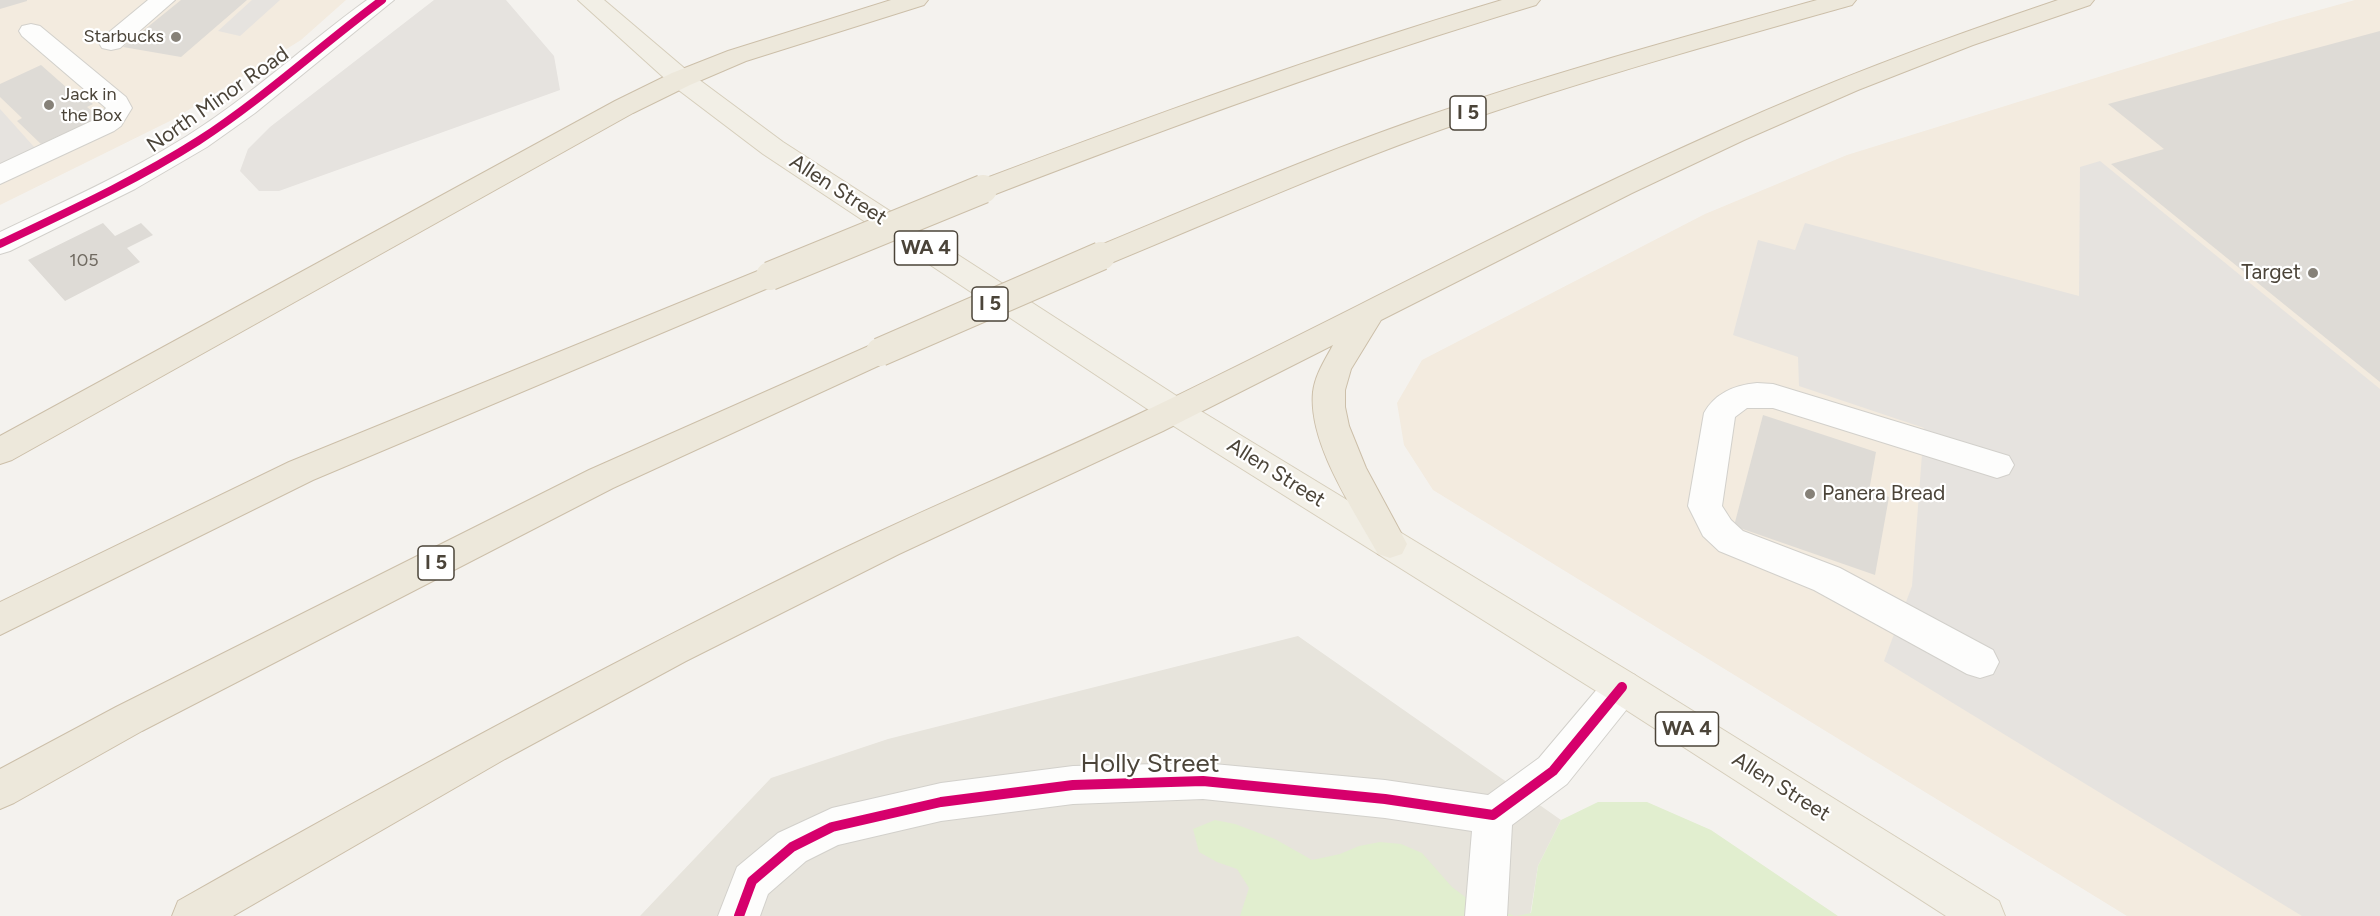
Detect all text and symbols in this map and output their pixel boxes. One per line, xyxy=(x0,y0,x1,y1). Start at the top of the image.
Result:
place label: Starbucks xyxy=(83,26,164,48)
marker: Starbucks xyxy=(169,30,183,44)
street label: North Minor Road xyxy=(142,42,294,158)
place label: Jack in the Box xyxy=(61,84,122,127)
road number: I 5 xyxy=(1450,96,1486,130)
marker: Jack in the Box xyxy=(42,98,56,112)
street label: Allen Street xyxy=(785,149,891,231)
road number: WA 4 xyxy=(894,231,958,265)
house number: 105 xyxy=(69,250,99,272)
place label: Target xyxy=(2241,260,2301,286)
marker: Target xyxy=(2306,266,2320,280)
road number: I 5 xyxy=(972,287,1008,321)
street label: Allen Street xyxy=(1222,433,1330,513)
place label: Panera Bread xyxy=(1822,481,1945,507)
marker: Panera Bread xyxy=(1803,487,1817,501)
road number: I 5 xyxy=(418,546,454,580)
road number: WA 4 xyxy=(1656,712,1718,746)
street label: Allen Street xyxy=(1727,747,1835,827)
street label: Holly Street xyxy=(1081,748,1219,780)

